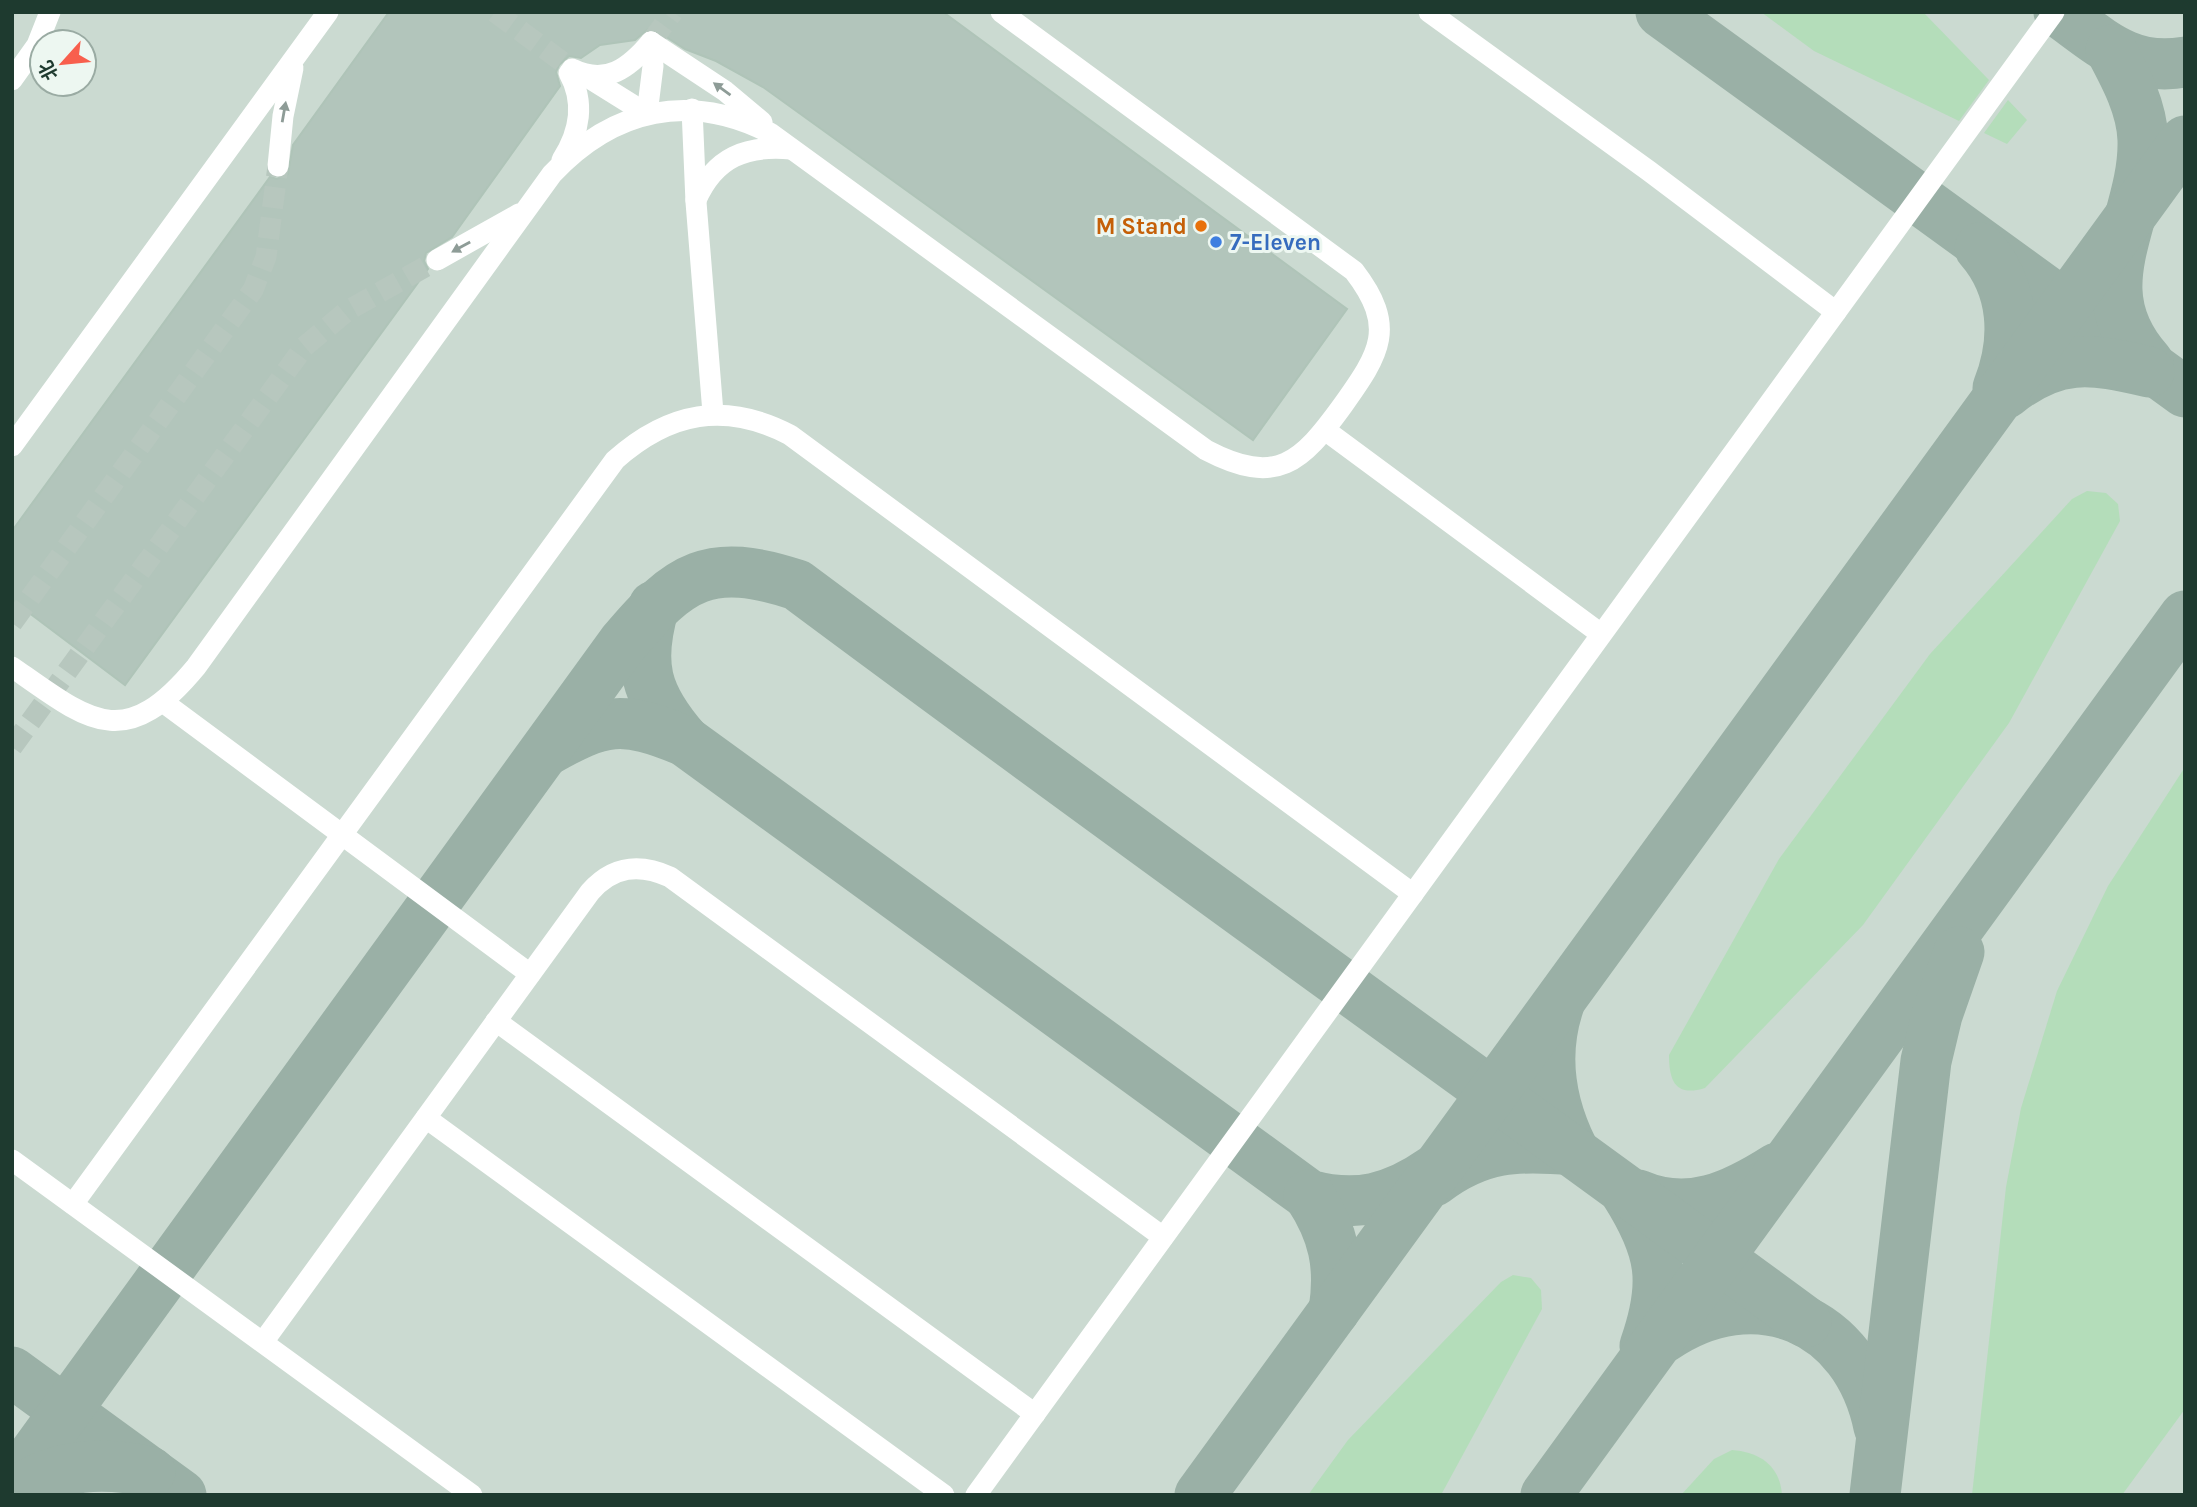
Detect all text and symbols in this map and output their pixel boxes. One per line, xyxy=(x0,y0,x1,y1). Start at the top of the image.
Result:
north arrow xyxy=(28,28,98,98)
text: 北 xyxy=(35,57,63,84)
one-way arrow xyxy=(713,82,731,96)
one-way arrow xyxy=(279,101,290,123)
place label: M Stand xyxy=(1095,213,1187,240)
marker: M Stand xyxy=(1193,218,1209,234)
place label: 7-Eleven xyxy=(1230,229,1321,256)
marker: 7-Eleven xyxy=(1208,234,1224,250)
one-way arrow xyxy=(451,241,471,253)

